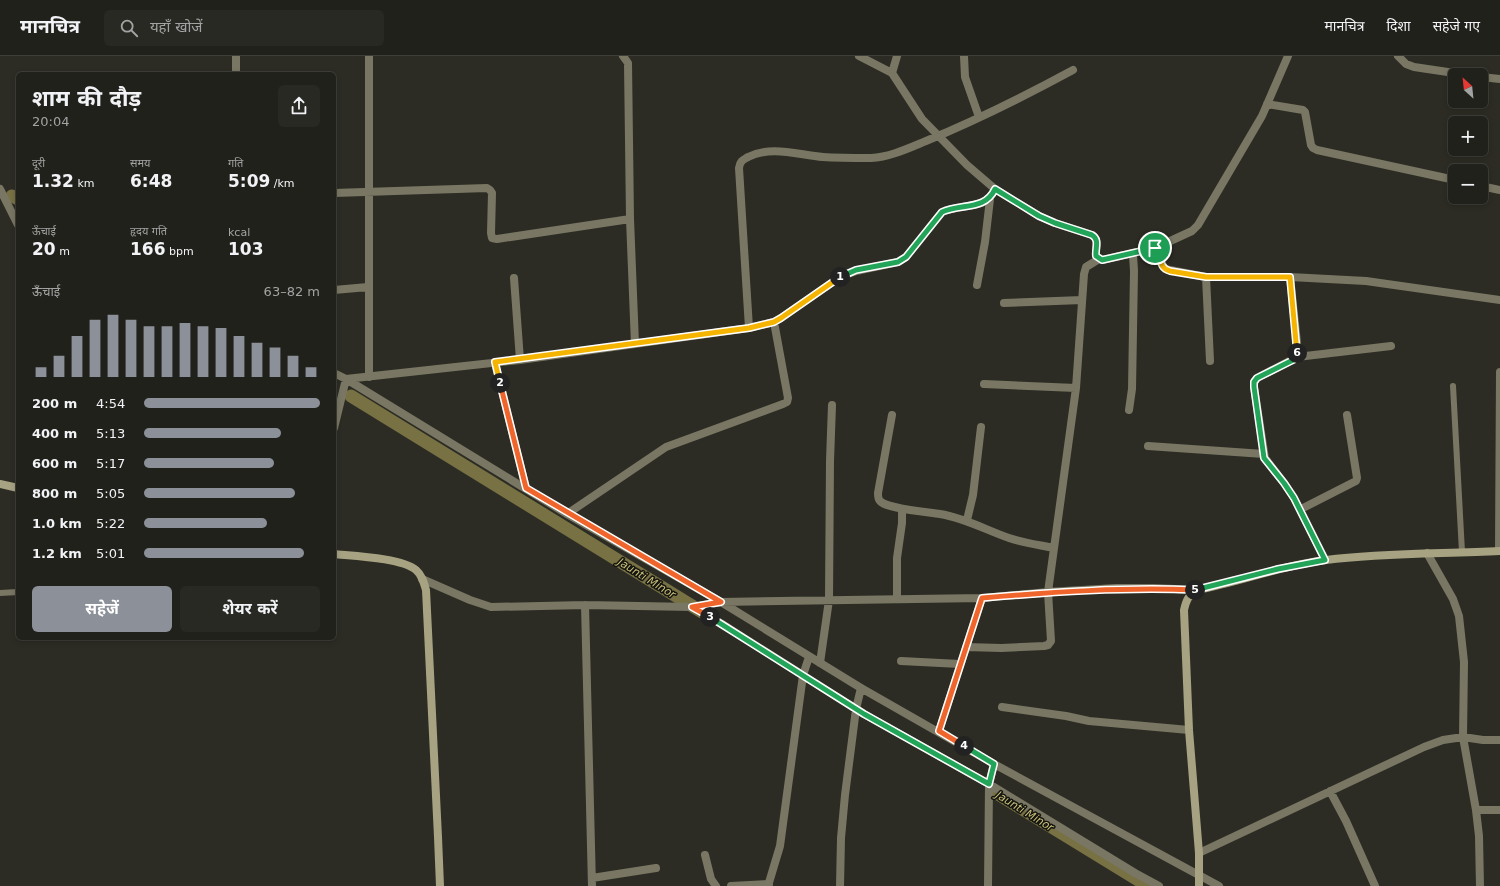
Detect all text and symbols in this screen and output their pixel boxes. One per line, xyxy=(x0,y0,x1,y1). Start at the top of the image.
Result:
search box xyxy=(104,10,384,46)
text: मानचित्र xyxy=(20,15,80,37)
icon: search xyxy=(118,17,140,39)
text: यहाँ खोजें xyxy=(150,18,203,36)
text: मानचित्र xyxy=(1324,18,1364,34)
text: दिशा xyxy=(1386,18,1411,34)
text: सहेजे गए xyxy=(1433,18,1480,34)
north arrow xyxy=(1448,68,1488,108)
map controls xyxy=(1448,68,1488,204)
button: share xyxy=(278,85,320,127)
text: शाम की दौड़ xyxy=(32,86,141,111)
text: 20:04 xyxy=(32,114,69,129)
button: + xyxy=(1448,116,1488,156)
text: दूरी xyxy=(32,157,45,170)
text: समय xyxy=(130,157,150,170)
text: गति xyxy=(228,157,243,170)
button: − xyxy=(1448,164,1488,204)
text: 1.32 xyxy=(32,171,74,191)
text: 6:48 xyxy=(130,171,172,191)
text: 5:09 xyxy=(228,171,270,191)
text: km xyxy=(74,177,95,190)
text: /km xyxy=(270,177,295,190)
text: ऊँचाई xyxy=(32,225,56,238)
text: हृदय गति xyxy=(130,225,167,238)
text: kcal xyxy=(228,226,250,239)
pin xyxy=(1138,231,1172,265)
icon: arrive xyxy=(1144,237,1166,259)
text: 20 xyxy=(32,239,56,259)
text: 166 xyxy=(130,239,166,259)
text: 103 xyxy=(228,239,264,259)
text: m xyxy=(56,245,70,258)
text: bpm xyxy=(166,245,194,258)
pin: 1 xyxy=(830,267,850,287)
text: 1 xyxy=(836,270,844,283)
text: ऊँचाई xyxy=(32,284,60,299)
text: 63–82 m xyxy=(264,284,320,299)
pin: 6 xyxy=(1287,343,1307,363)
text: 6 xyxy=(1293,346,1301,359)
pin: 2 xyxy=(490,373,510,393)
text: 2 xyxy=(496,376,504,389)
text: 200 m xyxy=(32,396,77,411)
text: 4:54 xyxy=(96,396,125,411)
text: 400 m xyxy=(32,426,77,441)
text: 5:13 xyxy=(96,426,125,441)
text: 600 m xyxy=(32,456,77,471)
text: 5:17 xyxy=(96,456,125,471)
text: 800 m xyxy=(32,486,77,501)
text: 5:05 xyxy=(96,486,125,501)
text: 1.0 km xyxy=(32,516,82,531)
text: 5:22 xyxy=(96,516,125,531)
text: 1.2 km xyxy=(32,546,82,561)
text: 5:01 xyxy=(96,546,125,561)
water label: Jaunti Minor xyxy=(614,554,679,602)
pin: 5 xyxy=(1185,580,1205,600)
text: 5 xyxy=(1191,583,1199,596)
button: सहेजें xyxy=(32,586,172,632)
button: शेयर करें xyxy=(180,586,320,632)
pin: 3 xyxy=(700,607,720,627)
text: 3 xyxy=(706,610,714,623)
pin: 4 xyxy=(954,736,974,756)
text: 4 xyxy=(960,739,968,752)
water label: Jaunti Minor xyxy=(992,787,1057,835)

